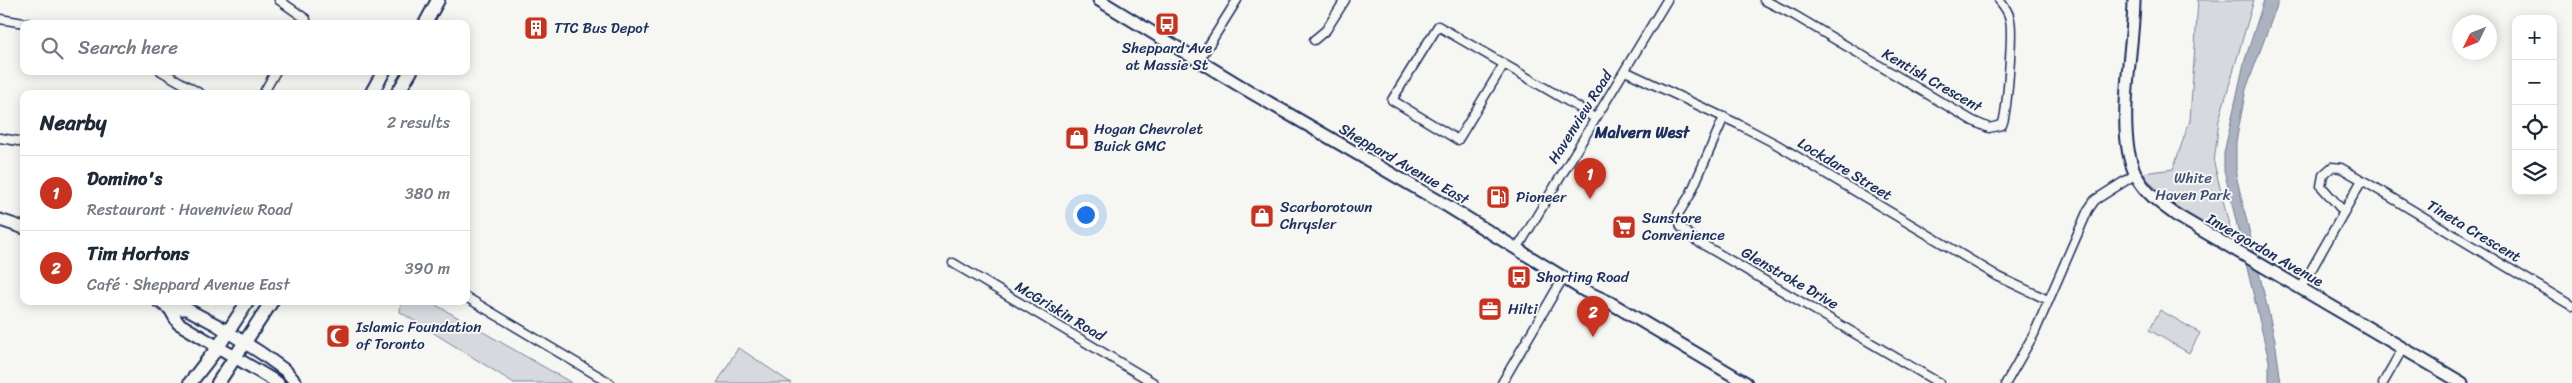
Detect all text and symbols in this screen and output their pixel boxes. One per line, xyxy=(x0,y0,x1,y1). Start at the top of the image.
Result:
bus stop icon: Sheppard Ave at Massie St xyxy=(1154,11,1180,37)
building icon: TTC Bus Depot xyxy=(523,15,549,41)
place label: TTC Bus Depot xyxy=(554,15,650,41)
north arrow xyxy=(2452,15,2497,60)
map controls xyxy=(2512,15,2557,195)
button: + xyxy=(2512,15,2557,60)
search box xyxy=(20,20,470,75)
text: Search here xyxy=(78,31,178,64)
icon: search xyxy=(38,34,66,62)
place label: Sheppard Ave at Massie St xyxy=(1122,35,1212,78)
street label: Kentish Crescent xyxy=(1877,41,1988,120)
button: − xyxy=(2512,60,2557,105)
street label: Havenview Road xyxy=(1541,64,1620,169)
text: Nearby xyxy=(40,104,106,142)
button: locate xyxy=(2512,105,2557,150)
text: 2 results xyxy=(387,108,450,137)
place label: Hogan Chevrolet Buick GMC xyxy=(1094,116,1204,159)
street label: Sheppard Avenue East xyxy=(1334,116,1475,212)
district label: Malvern West xyxy=(1594,118,1691,147)
shop icon: Hogan Chevrolet Buick GMC xyxy=(1064,125,1090,151)
street label: Lockdare Street xyxy=(1793,130,1898,208)
button: layers xyxy=(2512,150,2557,195)
pin: 1 xyxy=(1574,158,1606,199)
text: Domino's xyxy=(87,162,162,195)
park label: White Haven Park xyxy=(2155,165,2232,208)
text: 1 xyxy=(53,179,59,208)
text: 380 m xyxy=(405,179,450,208)
fuel station icon: Pioneer xyxy=(1485,184,1511,210)
place label: Pioneer xyxy=(1516,184,1567,210)
street label: Tineta Crescent xyxy=(2422,192,2527,270)
place label: Scarborotown Chrysler xyxy=(1280,194,1372,237)
text: Restaurant · Havenview Road xyxy=(87,195,292,224)
your location xyxy=(1073,202,1099,228)
shop icon: Scarborotown Chrysler xyxy=(1249,203,1275,229)
place label: Sunstore Convenience xyxy=(1642,205,1725,248)
street label: Invergordon Avenue xyxy=(2201,205,2328,294)
supermarket icon: Sunstore Convenience xyxy=(1611,214,1637,240)
text: Tim Hortons xyxy=(87,237,189,270)
street label: Glenstroke Drive xyxy=(1736,240,1844,317)
text: 2 xyxy=(51,254,61,283)
text: 390 m xyxy=(405,254,450,283)
bus stop icon: Shorting Road xyxy=(1506,264,1532,290)
place label: Shorting Road xyxy=(1536,264,1630,290)
text: Café · Sheppard Avenue East xyxy=(87,270,290,299)
street label: McGriskin Road xyxy=(1010,274,1111,349)
office icon: Hilti xyxy=(1477,296,1503,322)
place label: Hilti xyxy=(1508,296,1539,322)
pin: 2 xyxy=(1577,296,1609,337)
place label: Islamic Foundation of Toronto xyxy=(355,314,481,357)
mosque icon: Islamic Foundation of Toronto xyxy=(325,323,351,349)

